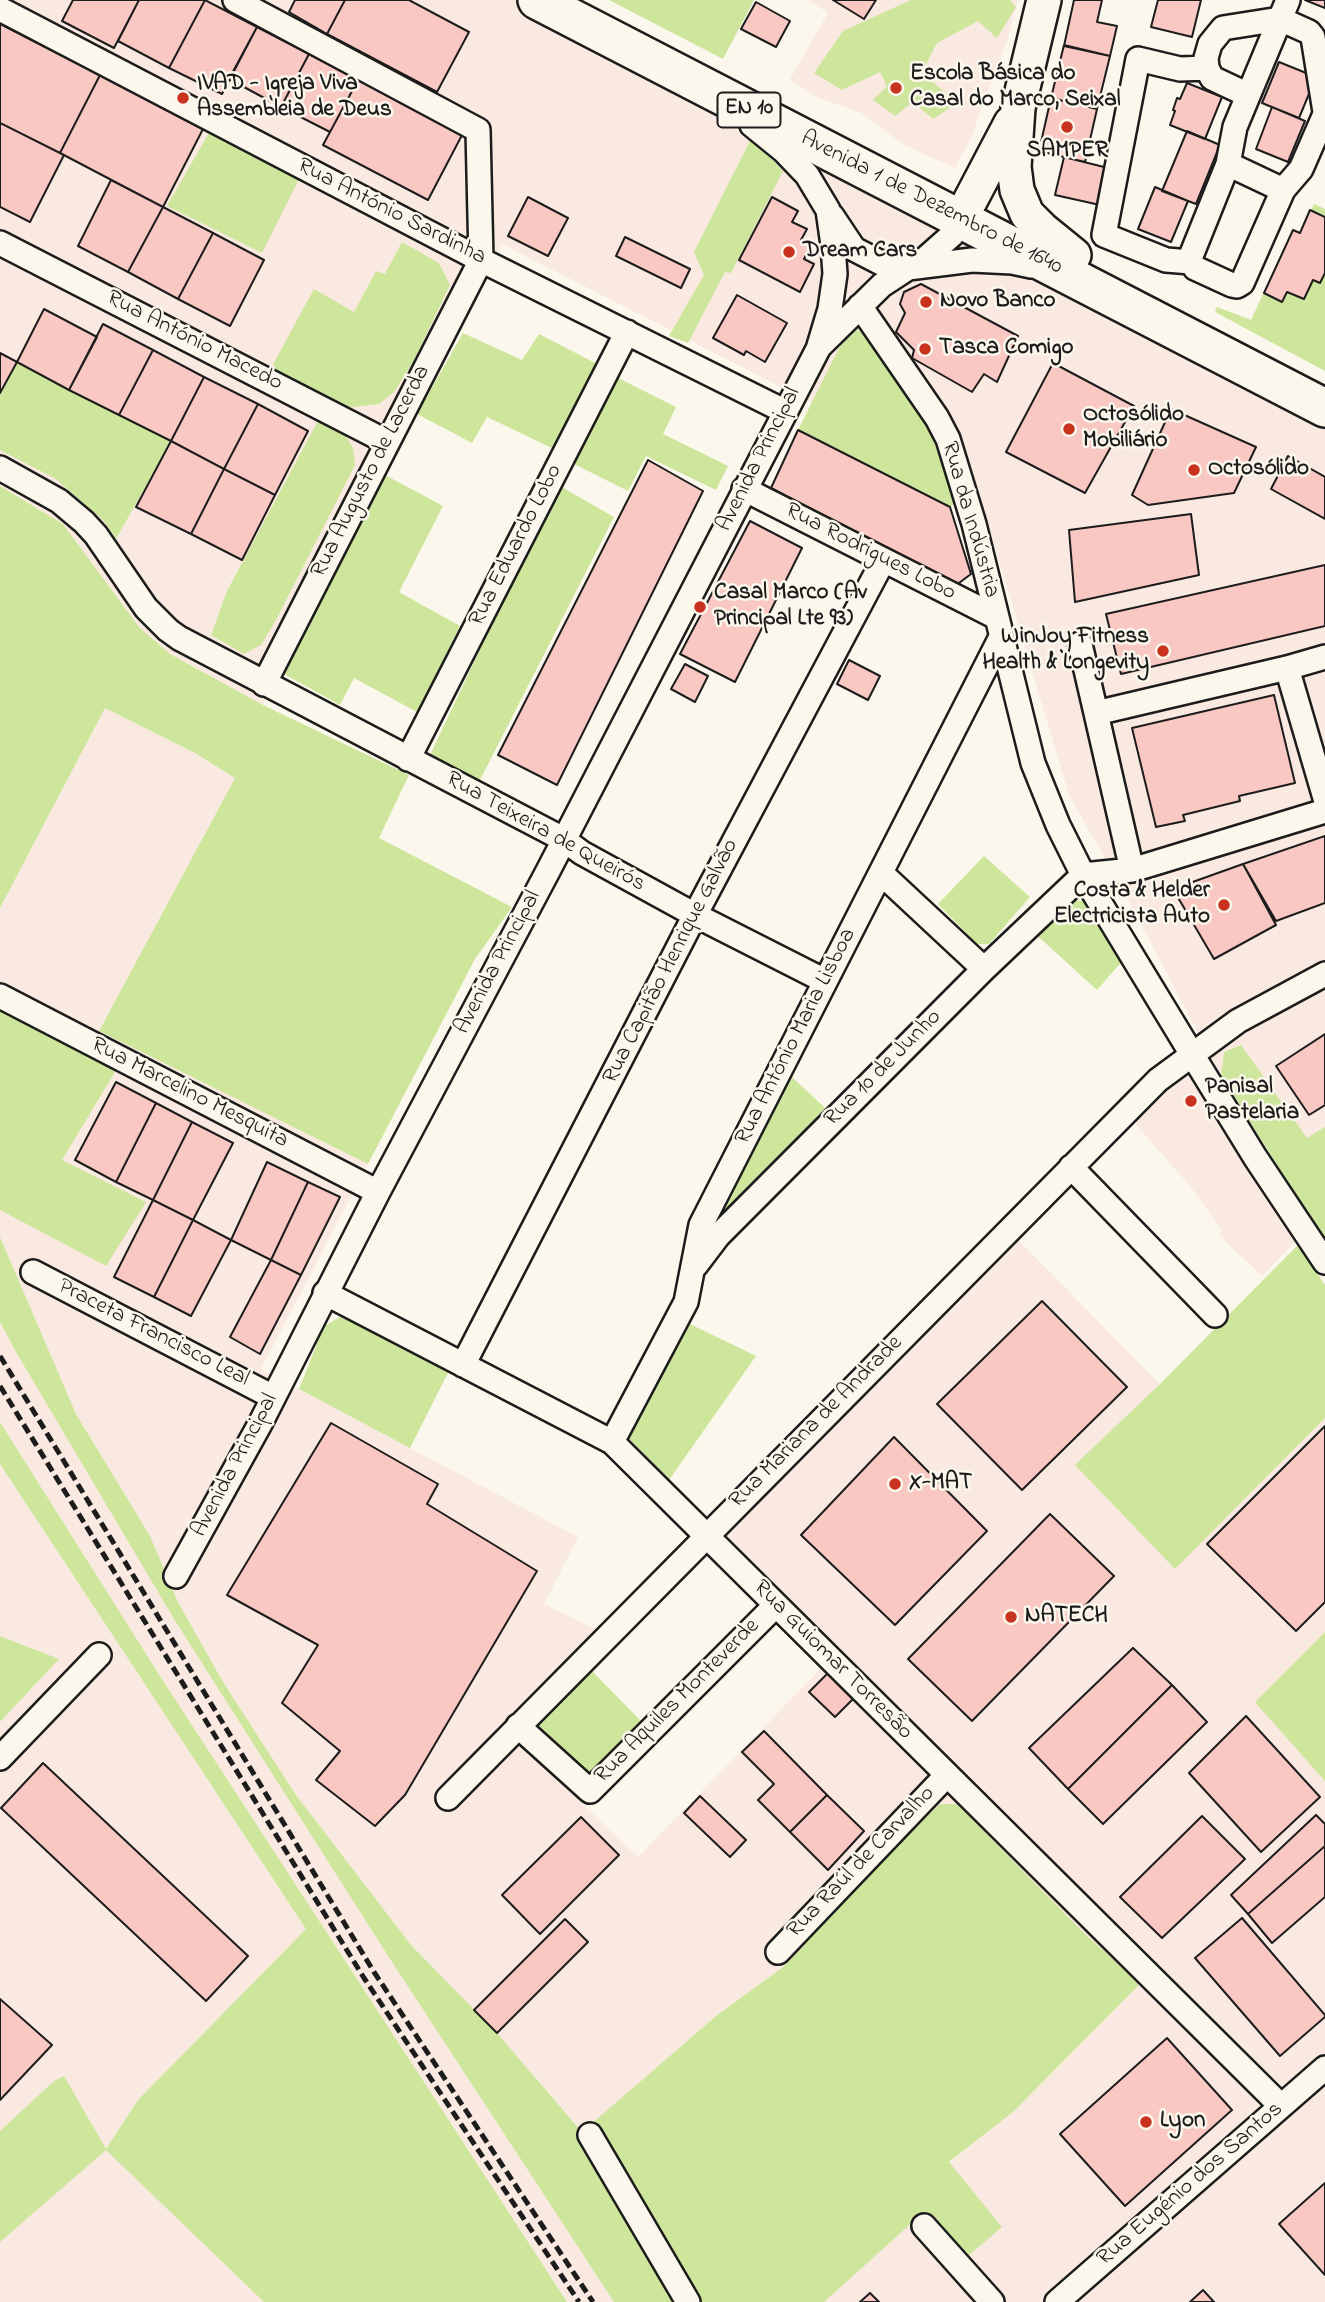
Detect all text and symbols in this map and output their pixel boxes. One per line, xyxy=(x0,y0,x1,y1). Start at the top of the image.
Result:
place label: Escola Básica do Casal do Marco, Seixal xyxy=(910,61,1121,115)
place label: IVAD - Igreja Viva Assembleia de Deus xyxy=(197,71,392,125)
marker: Escola Básica do Casal do Marco, Seixal xyxy=(888,80,904,96)
marker: IVAD - Igreja Viva Assembleia de Deus xyxy=(175,90,191,106)
road number: EN 10 xyxy=(718,92,780,128)
marker: SAMPER xyxy=(1059,119,1075,135)
street label: Avenida 1 de Dezembro de 1640 xyxy=(795,126,1067,282)
place label: SAMPER xyxy=(1026,138,1108,166)
street label: Rua António Sardinha xyxy=(292,153,490,273)
place label: Dream Cars xyxy=(803,238,917,266)
marker: Dream Cars xyxy=(781,244,797,260)
street label: Rua António Macedo xyxy=(101,286,287,398)
place label: Novo Banco xyxy=(940,288,1055,316)
marker: Novo Banco xyxy=(918,294,934,310)
place label: Tasca Comigo xyxy=(939,335,1074,363)
marker: Tasca Comigo xyxy=(917,341,933,357)
street label: Rua Augusto de Lacerda xyxy=(306,361,438,583)
street label: Avenida Principal xyxy=(712,383,808,537)
place label: Octosólido Mobiliário xyxy=(1083,402,1184,456)
marker: Octosólido Mobiliário xyxy=(1061,421,1077,437)
street label: Rua da Indústria xyxy=(934,439,1004,601)
place label: Octosólido xyxy=(1208,456,1309,484)
street label: Rua Eduardo Lobo xyxy=(464,460,570,632)
marker: Octosólido xyxy=(1186,462,1202,478)
street label: Rua Rodrigues Lobo xyxy=(780,498,960,608)
place label: Casal Marco (Av Principal Lte 93) xyxy=(714,580,867,634)
marker: Casal Marco (Av Principal Lte 93) xyxy=(692,599,708,615)
place label: WinJoy Fitness Health & Longevity xyxy=(982,624,1149,678)
marker: WinJoy Fitness Health & Longevity xyxy=(1155,643,1171,659)
street label: Rua Teixeira de Queirós xyxy=(440,767,650,899)
street label: Rua Capitão Henrique Galvão xyxy=(598,835,746,1089)
place label: Costa & Helder Electricista Auto xyxy=(1054,878,1210,932)
street label: Avenida Principal xyxy=(450,887,548,1039)
marker: Costa & Helder Electricista Auto xyxy=(1216,897,1232,913)
street label: Rua António Maria Lisboa xyxy=(730,924,864,1150)
street label: Rua 10 de Junho xyxy=(820,1005,948,1133)
street label: Rua Marcelino Mesquita xyxy=(86,1032,292,1156)
place label: Panisal Pastelaria xyxy=(1205,1074,1299,1128)
marker: Panisal Pastelaria xyxy=(1183,1093,1199,1109)
street label: Praceta Francisco Leal xyxy=(53,1274,253,1394)
street label: Rua Mariana de Andrade xyxy=(725,1331,909,1515)
street label: Avenida Principal xyxy=(187,1390,285,1542)
place label: X-MAT xyxy=(909,1470,972,1498)
marker: X-MAT xyxy=(887,1476,903,1492)
street label: Rua Guiomar Torresão xyxy=(746,1575,918,1747)
place label: NATECH xyxy=(1025,1603,1108,1631)
marker: NATECH xyxy=(1003,1609,1019,1625)
street label: Rua Aquiles Monteverde xyxy=(590,1614,766,1790)
street label: Rua Raúl de Carvalho xyxy=(782,1781,942,1945)
street label: Rua Eugénio dos Santos xyxy=(1092,2097,1290,2273)
place label: Lyon xyxy=(1160,2108,1205,2136)
marker: Lyon xyxy=(1138,2114,1154,2130)

